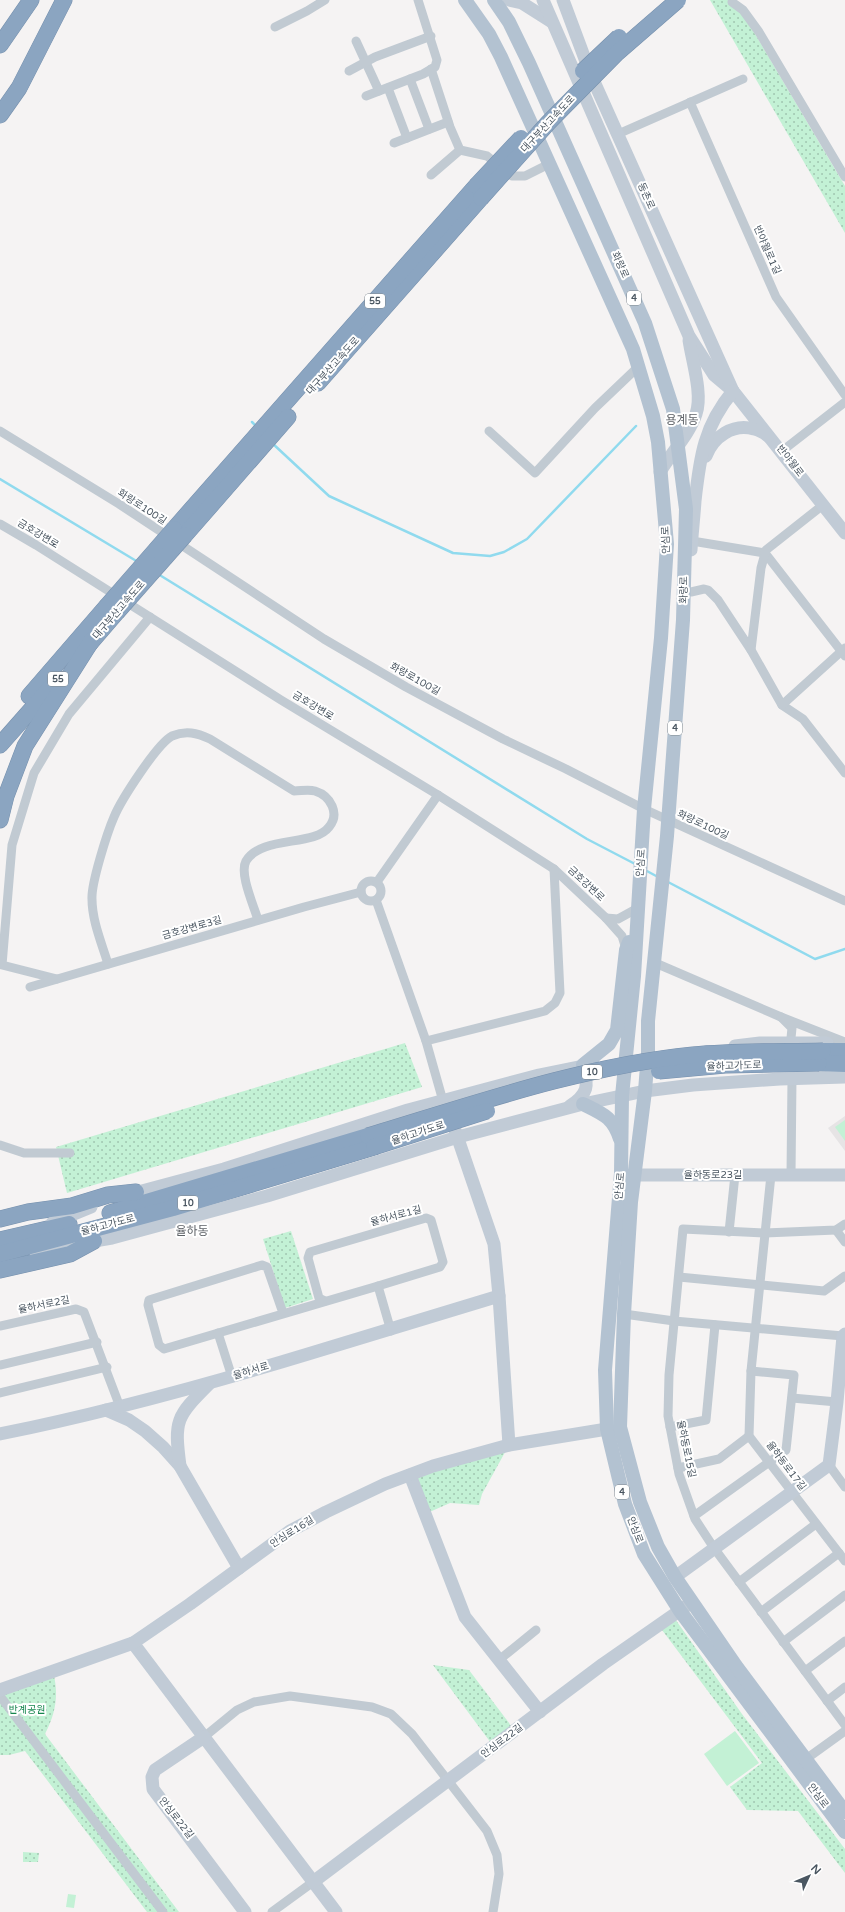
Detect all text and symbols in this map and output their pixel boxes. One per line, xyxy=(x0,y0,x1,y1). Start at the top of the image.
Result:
street label: 대구부산고속도로 xyxy=(519,93,577,155)
street label: 동촌로 xyxy=(635,181,657,211)
street label: 반야월로1길 xyxy=(751,224,783,276)
street label: 화랑로 xyxy=(609,250,631,280)
road number: 4 xyxy=(627,291,641,305)
road number: 55 xyxy=(365,294,385,308)
street label: 대구부산고속도로 xyxy=(304,335,362,397)
district label: 용계동 xyxy=(665,413,699,427)
street label: 반야월로 xyxy=(774,443,806,479)
street label: 화랑로100길 xyxy=(115,487,169,527)
street label: 금호강변로 xyxy=(15,517,61,551)
street label: 안심로 xyxy=(660,526,672,554)
street label: 화랑로 xyxy=(678,576,690,604)
street label: 대구부산고속도로 xyxy=(90,578,148,642)
street label: 화랑로100길 xyxy=(388,660,442,698)
road number: 55 xyxy=(48,672,68,686)
street label: 금호강변로 xyxy=(290,689,336,723)
road number: 4 xyxy=(668,721,682,735)
street label: 화랑로100길 xyxy=(675,808,731,842)
street label: 안심로 xyxy=(634,849,648,877)
street label: 금호강변로 xyxy=(565,864,607,904)
street label: 금호강변로3길 xyxy=(161,914,223,942)
street label: 율하고가도로 xyxy=(706,1059,762,1073)
road number: 10 xyxy=(582,1065,602,1079)
street label: 율하고가도로 xyxy=(390,1119,446,1147)
street label: 율하동로23길 xyxy=(684,1169,742,1181)
street label: 안심로 xyxy=(613,1172,627,1200)
road number: 10 xyxy=(178,1196,198,1210)
street label: 율하서로1길 xyxy=(369,1203,423,1229)
street label: 율하고가도로 xyxy=(80,1212,136,1238)
district label: 율하동 xyxy=(175,1224,209,1238)
street label: 율하서로2길 xyxy=(17,1294,71,1316)
street label: 율하서로 xyxy=(232,1360,270,1382)
street label: 율하동로15길 xyxy=(674,1419,698,1479)
street label: 율하동로17길 xyxy=(764,1439,808,1493)
road number: 4 xyxy=(615,1485,629,1499)
street label: 안심로16길 xyxy=(268,1514,316,1550)
street label: 안심로 xyxy=(624,1515,646,1545)
park label: 반계공원 xyxy=(9,1704,45,1716)
street label: 안심로22길 xyxy=(479,1721,525,1761)
street label: 안심로 xyxy=(805,1781,831,1811)
street label: 안심로22길 xyxy=(156,1795,196,1841)
north arrow xyxy=(789,1856,829,1896)
text: N xyxy=(808,1862,824,1877)

